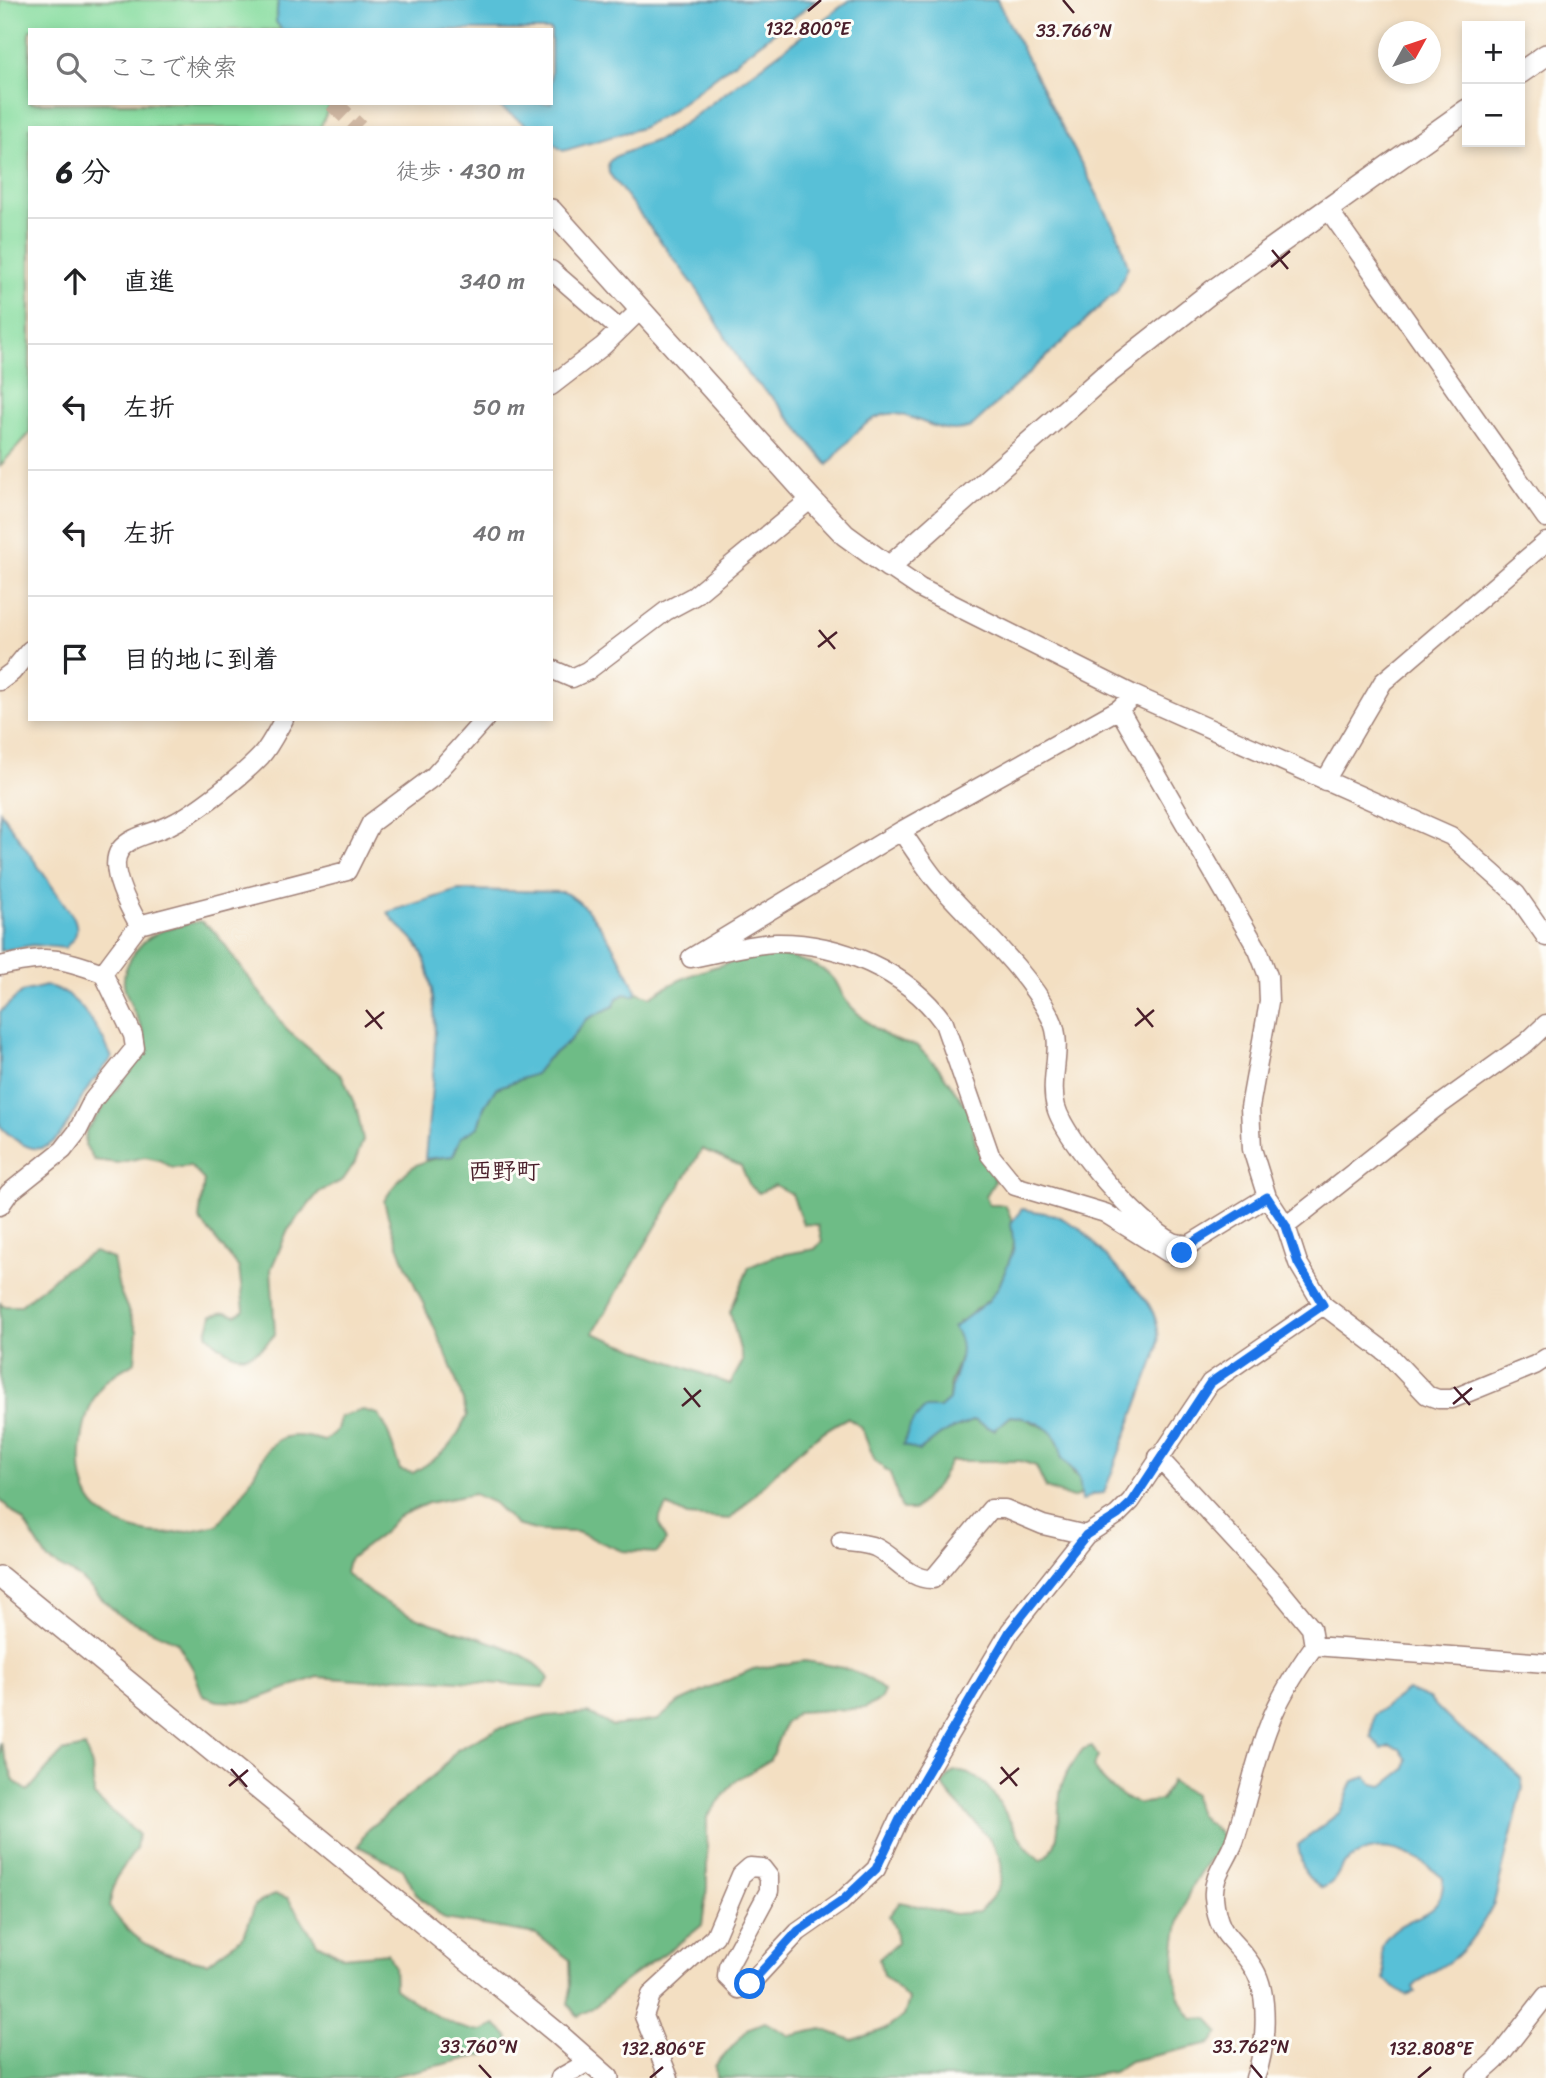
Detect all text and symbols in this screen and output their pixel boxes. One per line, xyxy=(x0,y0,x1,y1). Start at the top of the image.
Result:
text: 132.800°E xyxy=(766,13,851,45)
text: 33.766°N xyxy=(1036,15,1113,47)
north arrow xyxy=(1378,21,1441,84)
map controls xyxy=(1462,21,1525,147)
button: + xyxy=(1462,21,1525,84)
search box xyxy=(28,28,553,105)
text: ここで検索 xyxy=(108,44,238,90)
icon: search xyxy=(52,48,90,86)
button: − xyxy=(1462,84,1525,147)
text: 6 分 xyxy=(56,145,111,199)
text: 徒歩 · 430 m xyxy=(396,151,525,192)
text: 直進 xyxy=(123,258,175,304)
text: 340 m xyxy=(460,261,525,302)
icon: ahead xyxy=(56,262,94,300)
text: 左折 xyxy=(123,384,175,430)
text: 50 m xyxy=(473,387,525,428)
icon: left xyxy=(56,388,94,426)
text: 左折 xyxy=(123,510,175,556)
text: 40 m xyxy=(472,513,525,554)
icon: left xyxy=(56,514,94,552)
text: 目的地に到着 xyxy=(123,636,279,682)
icon: arrive xyxy=(56,640,94,678)
district label: 西野町 xyxy=(468,1150,540,1192)
route end xyxy=(1166,1237,1197,1268)
route start xyxy=(734,1968,765,1999)
text: 33.760°N xyxy=(440,2031,518,2063)
text: 33.762°N xyxy=(1213,2031,1290,2063)
text: 132.806°E xyxy=(621,2033,706,2065)
text: 132.808°E xyxy=(1389,2033,1474,2065)

